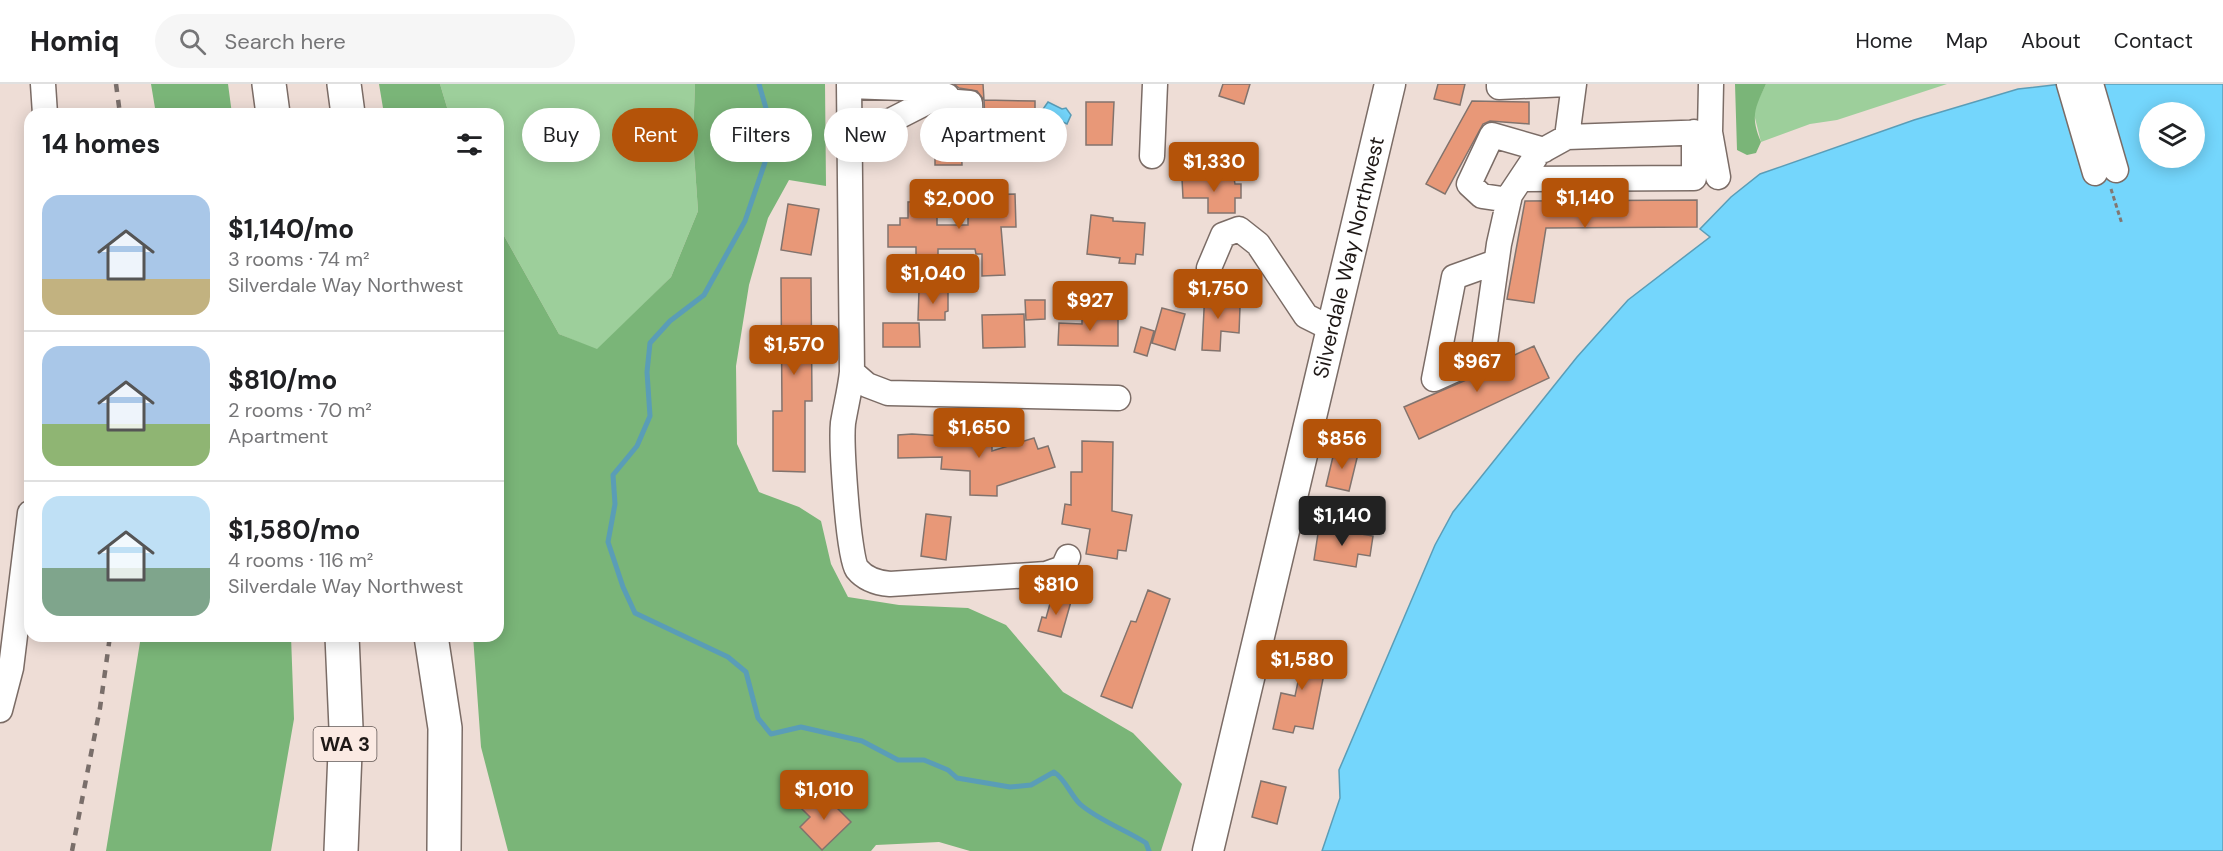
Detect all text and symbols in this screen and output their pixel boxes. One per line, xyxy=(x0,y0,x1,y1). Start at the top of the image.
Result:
search box xyxy=(155,14,575,68)
text: Homiq xyxy=(30,23,119,60)
icon: search xyxy=(176,25,209,58)
text: Search here xyxy=(224,27,346,56)
text: Home xyxy=(1855,27,1913,55)
text: Map xyxy=(1946,27,1988,55)
text: About xyxy=(2021,27,2081,55)
text: Contact xyxy=(2114,27,2193,55)
map controls xyxy=(2139,102,2205,168)
button: layers xyxy=(2139,102,2205,168)
chip: Buy xyxy=(522,108,600,162)
chip: Rent xyxy=(612,108,698,162)
chip: Filters xyxy=(710,108,812,162)
chip: New xyxy=(824,108,908,162)
chip: Apartment xyxy=(920,108,1067,162)
text: 14 homes xyxy=(42,127,160,161)
icon: filters xyxy=(453,128,486,161)
street label: Silverdale Way Northwest xyxy=(1307,134,1391,381)
pin: $1,330 xyxy=(1165,142,1263,193)
text: $1,330 xyxy=(1183,148,1245,174)
pin: $1,140 xyxy=(1536,178,1634,229)
pin: $2,000 xyxy=(910,179,1008,230)
text: $1,140 xyxy=(1556,184,1614,210)
text: $2,000 xyxy=(924,185,994,211)
text: $1,140/mo xyxy=(228,212,354,246)
icon: home xyxy=(90,219,162,291)
text: 3 rooms · 74 m² xyxy=(228,246,370,272)
pin: $1,040 xyxy=(884,254,982,305)
text: $1,040 xyxy=(900,260,966,286)
pin: $1,750 xyxy=(1169,269,1267,320)
text: Silverdale Way Northwest xyxy=(228,272,463,298)
text: $1,750 xyxy=(1187,275,1249,301)
pin: $927 xyxy=(1054,281,1126,332)
text: $927 xyxy=(1067,287,1113,313)
pin: $1,570 xyxy=(745,325,843,376)
text: $1,570 xyxy=(763,331,825,357)
pin: $967 xyxy=(1441,342,1513,393)
text: $967 xyxy=(1453,348,1501,374)
text: $810/mo xyxy=(228,363,337,397)
icon: home xyxy=(90,370,162,442)
text: 2 rooms · 70 m² xyxy=(228,397,372,423)
pin: $1,650 xyxy=(930,408,1028,459)
text: $1,650 xyxy=(947,414,1011,440)
pin: $856 xyxy=(1306,419,1378,470)
text: Apartment xyxy=(228,423,328,449)
text: $856 xyxy=(1317,425,1367,451)
pin: $1,140 xyxy=(1293,496,1391,547)
text: $1,140 xyxy=(1313,502,1371,528)
text: $1,580/mo xyxy=(228,513,360,547)
icon: home xyxy=(90,520,162,592)
text: 4 rooms · 116 m² xyxy=(228,547,373,573)
pin: $810 xyxy=(1020,565,1092,616)
text: $810 xyxy=(1033,571,1079,597)
text: Silverdale Way Northwest xyxy=(228,573,463,599)
pin: $1,580 xyxy=(1253,640,1351,691)
text: $1,580 xyxy=(1270,646,1334,672)
road number: WA 3 xyxy=(314,727,376,761)
pin: $1,010 xyxy=(775,770,873,821)
text: $1,010 xyxy=(794,776,854,802)

